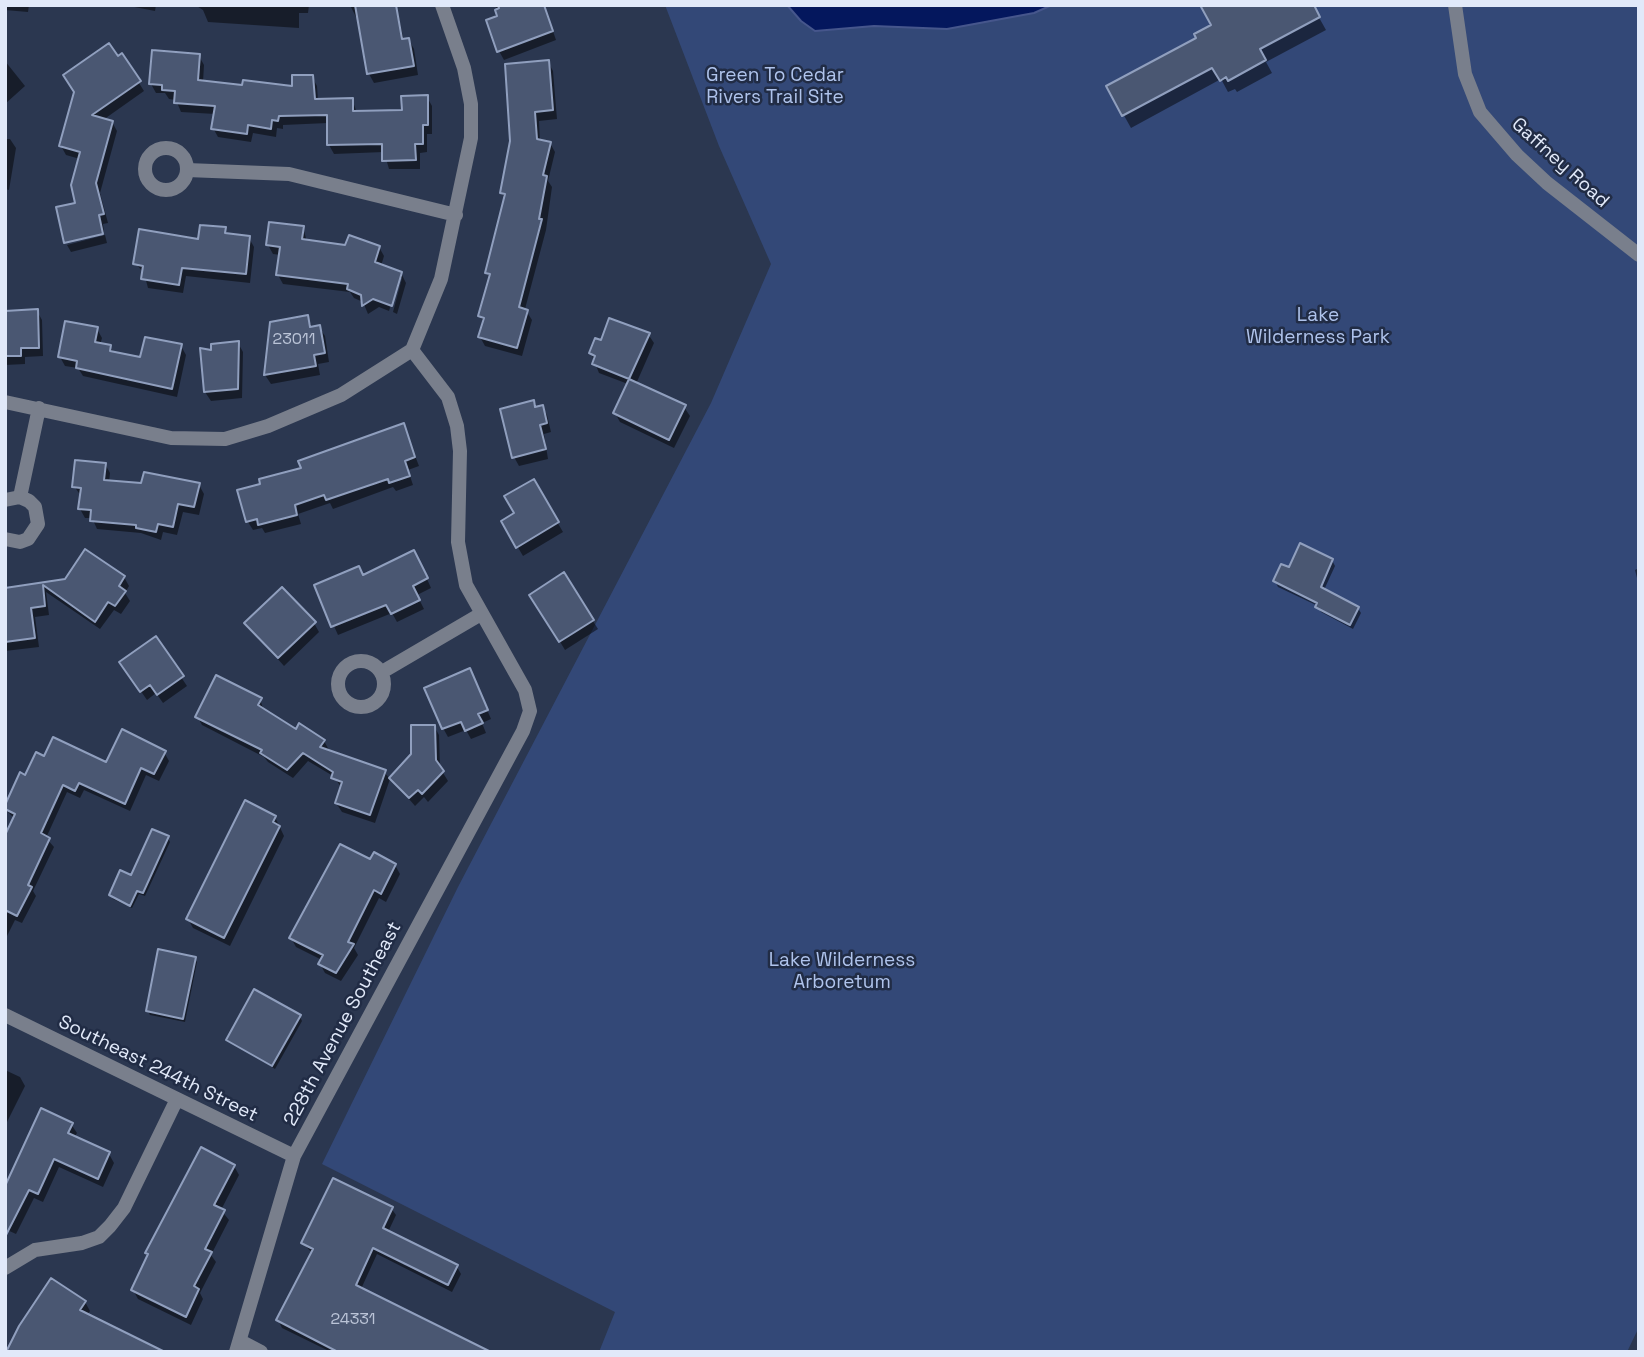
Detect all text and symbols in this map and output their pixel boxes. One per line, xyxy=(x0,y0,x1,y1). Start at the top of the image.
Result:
park label: Green To Cedar Rivers Trail Site xyxy=(706,65,844,109)
street label: Gaffney Road xyxy=(1507,113,1613,213)
park label: Lake Wilderness Park xyxy=(1246,305,1390,349)
house number: 23011 xyxy=(273,330,315,350)
street label: 228th Avenue Southeast xyxy=(279,918,407,1130)
park label: Lake Wilderness Arboretum xyxy=(769,950,915,994)
street label: Southeast 244th Street xyxy=(55,1011,261,1127)
house number: 24331 xyxy=(331,1310,375,1330)

